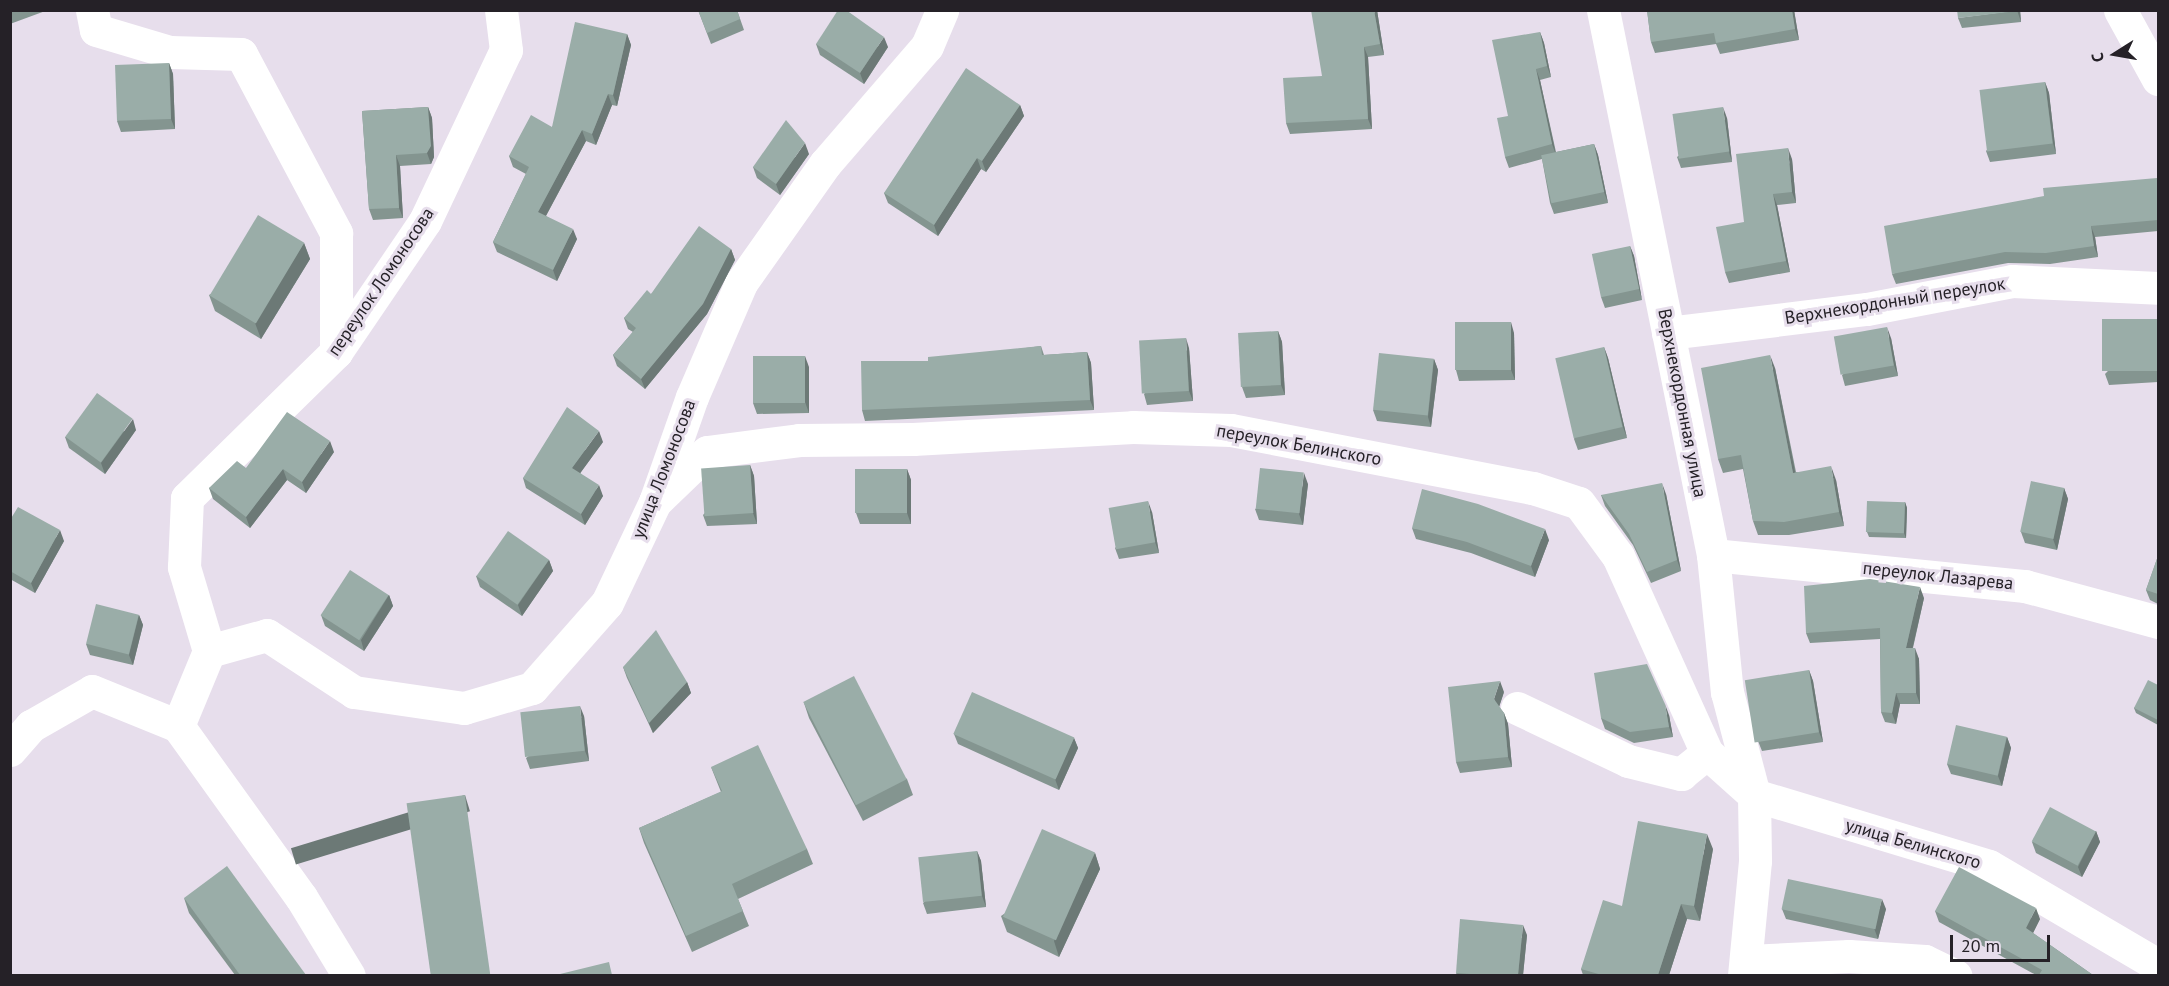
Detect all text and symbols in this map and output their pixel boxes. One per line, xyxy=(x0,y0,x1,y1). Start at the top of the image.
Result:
north arrow xyxy=(2085,24,2145,84)
text: С xyxy=(2087,51,2108,64)
street label: переулок Ломоносова xyxy=(323,204,439,360)
street label: Верхнекордонный переулок xyxy=(1783,273,2007,329)
street label: Верхнекордонная улица xyxy=(1653,307,1711,499)
street label: улица Ломоносова xyxy=(628,396,700,542)
street label: переулок Белинского xyxy=(1215,420,1383,470)
street label: переулок Лазарева xyxy=(1862,557,2014,595)
street label: улица Белинского xyxy=(1843,814,1983,874)
scale bar xyxy=(1953,923,2054,961)
text: 20 m xyxy=(1961,934,2000,957)

